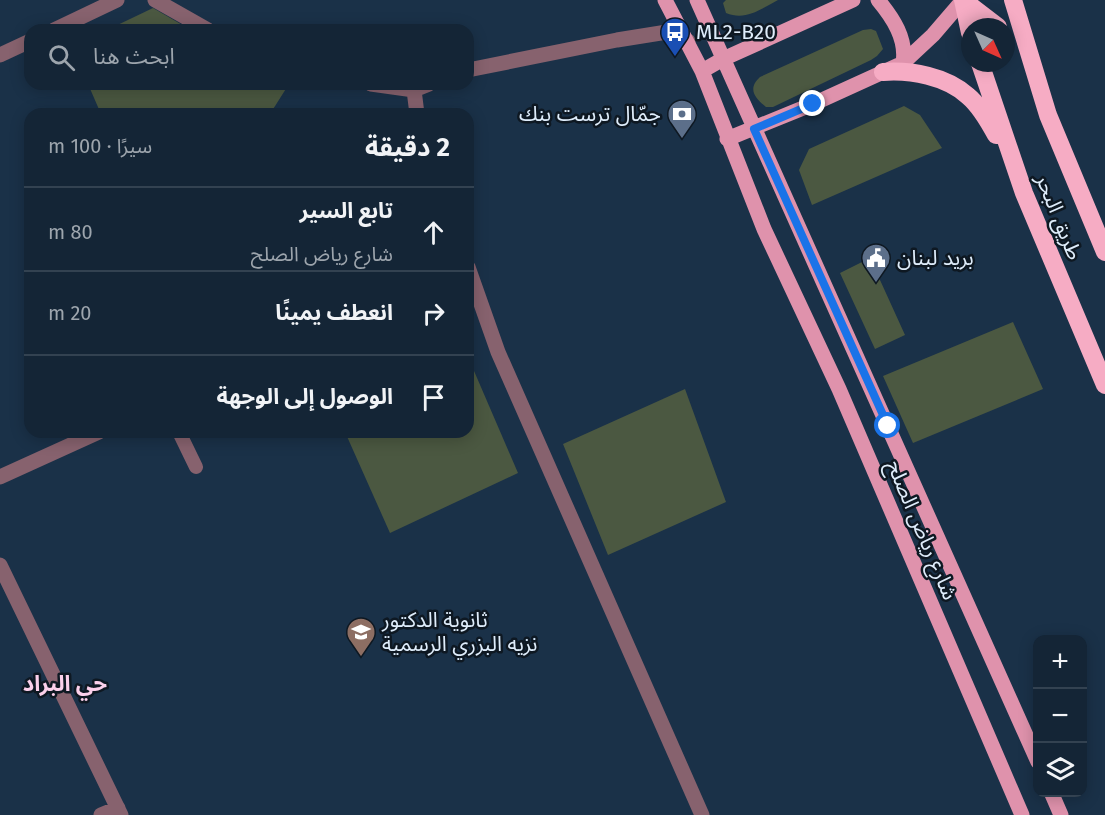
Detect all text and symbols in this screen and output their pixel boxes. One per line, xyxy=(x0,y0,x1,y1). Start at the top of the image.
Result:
bus stop icon: ML2-B20 xyxy=(659,16,691,58)
north arrow xyxy=(961,18,1015,72)
place label: ML2-B20 xyxy=(696,19,776,45)
search box xyxy=(24,24,474,90)
icon: search xyxy=(45,41,78,74)
text: ابحث هنا xyxy=(93,43,175,70)
route end xyxy=(799,90,825,116)
bank icon: جمّال ترست بنك xyxy=(666,98,698,140)
place label: جمّال ترست بنك xyxy=(519,101,661,127)
text: 2 دقيقة xyxy=(365,132,450,163)
text: سيرًا · 100 m xyxy=(48,134,152,158)
street label: طريق البحر xyxy=(1030,169,1088,264)
text: تابع السير xyxy=(300,197,393,224)
icon: ahead xyxy=(417,216,450,249)
text: 80 m xyxy=(48,220,93,244)
text: شارع رياض الصلح xyxy=(251,242,393,266)
public building icon: بريد لبنان xyxy=(860,242,892,284)
place label: بريد لبنان xyxy=(897,245,974,271)
icon: right xyxy=(417,297,450,330)
text: انعطف يمينًا xyxy=(275,299,393,326)
text: 20 m xyxy=(48,301,92,325)
icon: arrive xyxy=(417,381,450,414)
text: الوصول إلى الوجهة xyxy=(216,383,393,410)
route start xyxy=(874,412,900,438)
street label: شارع رياض الصلح xyxy=(879,456,963,605)
place label: ثانوية الدكتور نزيه البزري الرسمية xyxy=(381,607,537,660)
school or university icon: ثانوية الدكتور نزيه البزري الرسمية xyxy=(345,616,377,658)
map controls xyxy=(1033,635,1087,797)
button: + xyxy=(1033,635,1087,689)
district label: حي البراد xyxy=(23,670,107,701)
button: − xyxy=(1033,689,1087,743)
button: layers xyxy=(1033,743,1087,797)

